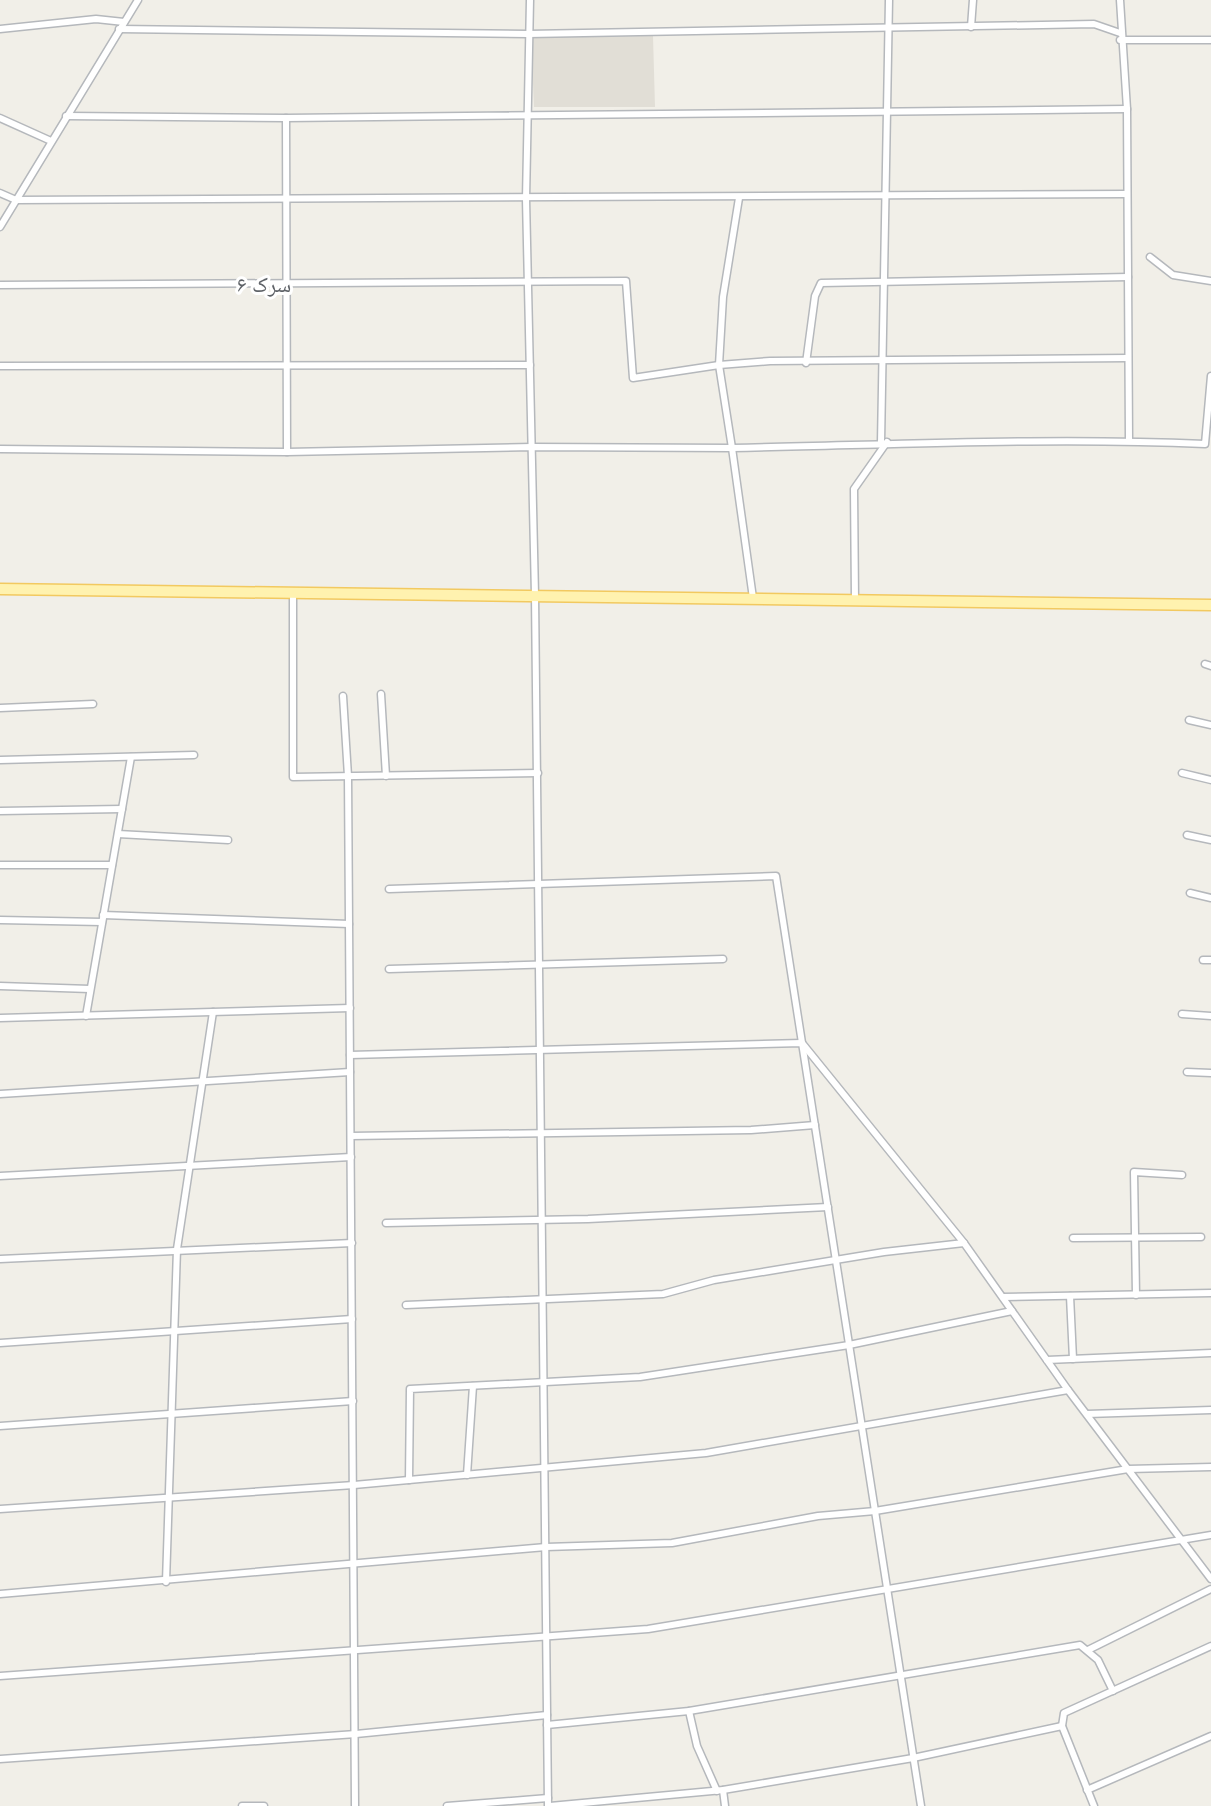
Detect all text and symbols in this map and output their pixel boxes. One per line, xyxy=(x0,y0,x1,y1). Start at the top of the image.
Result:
street label: سرک ۶ xyxy=(237,273,291,300)

